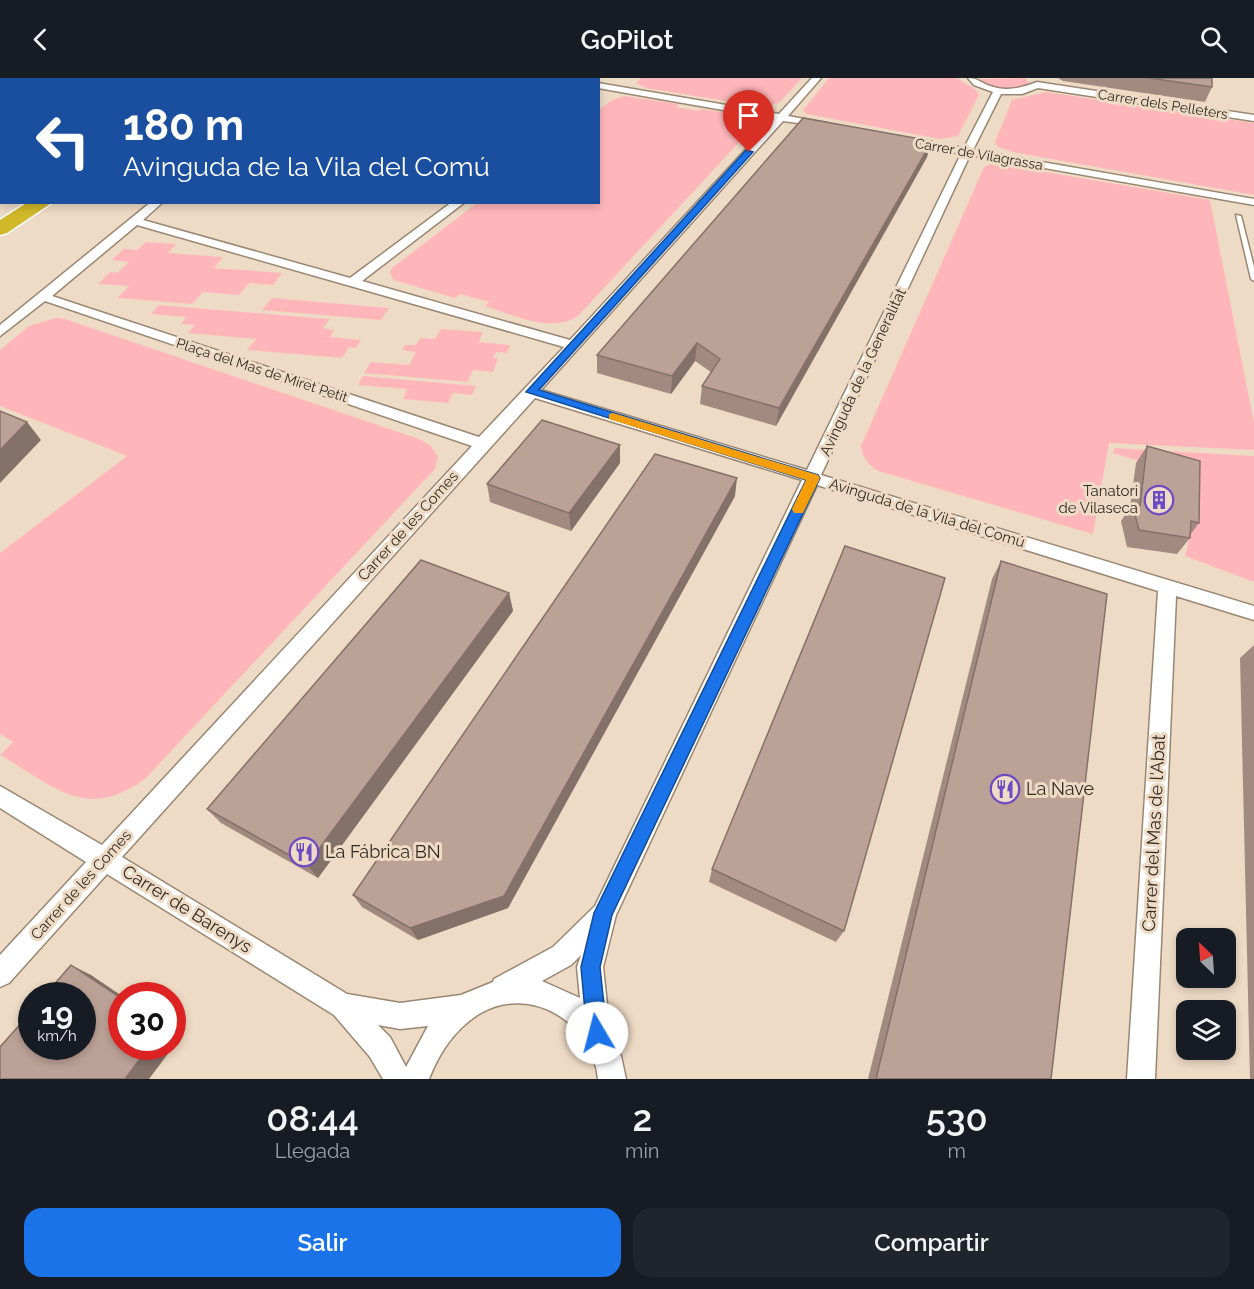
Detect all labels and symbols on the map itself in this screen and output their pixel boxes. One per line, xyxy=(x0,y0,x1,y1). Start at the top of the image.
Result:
street label: Carrer dels Pelleters xyxy=(1097,86,1229,122)
pin xyxy=(723,90,774,152)
street label: Carrer de Vilagrassa xyxy=(914,135,1044,173)
street label: Avinguda de la Generalitat xyxy=(816,285,910,459)
street label: Plaça del Mas de Miret Petit xyxy=(174,335,350,405)
street label: Carrer de les Comes xyxy=(354,467,462,585)
street label: Avinguda de la Vila del Comú xyxy=(827,475,1027,551)
place label: Tanatori de Vilaseca xyxy=(1058,482,1138,517)
building icon: Tanatori de Vilaseca xyxy=(1143,484,1175,516)
street label: Carrer del Mas de l'Abat xyxy=(1138,734,1169,932)
restaurant icon: La Nave xyxy=(989,773,1021,805)
place label: La Nave xyxy=(1026,778,1094,799)
street label: Carrer de les Comes xyxy=(27,826,135,944)
restaurant icon: La Fábrica BN xyxy=(288,836,320,868)
place label: La Fábrica BN xyxy=(325,841,441,862)
street label: Carrer de Barenys xyxy=(119,860,256,957)
north arrow xyxy=(1176,928,1236,988)
speed limit sign: 30 xyxy=(108,982,186,1060)
position arrow xyxy=(565,1001,629,1065)

